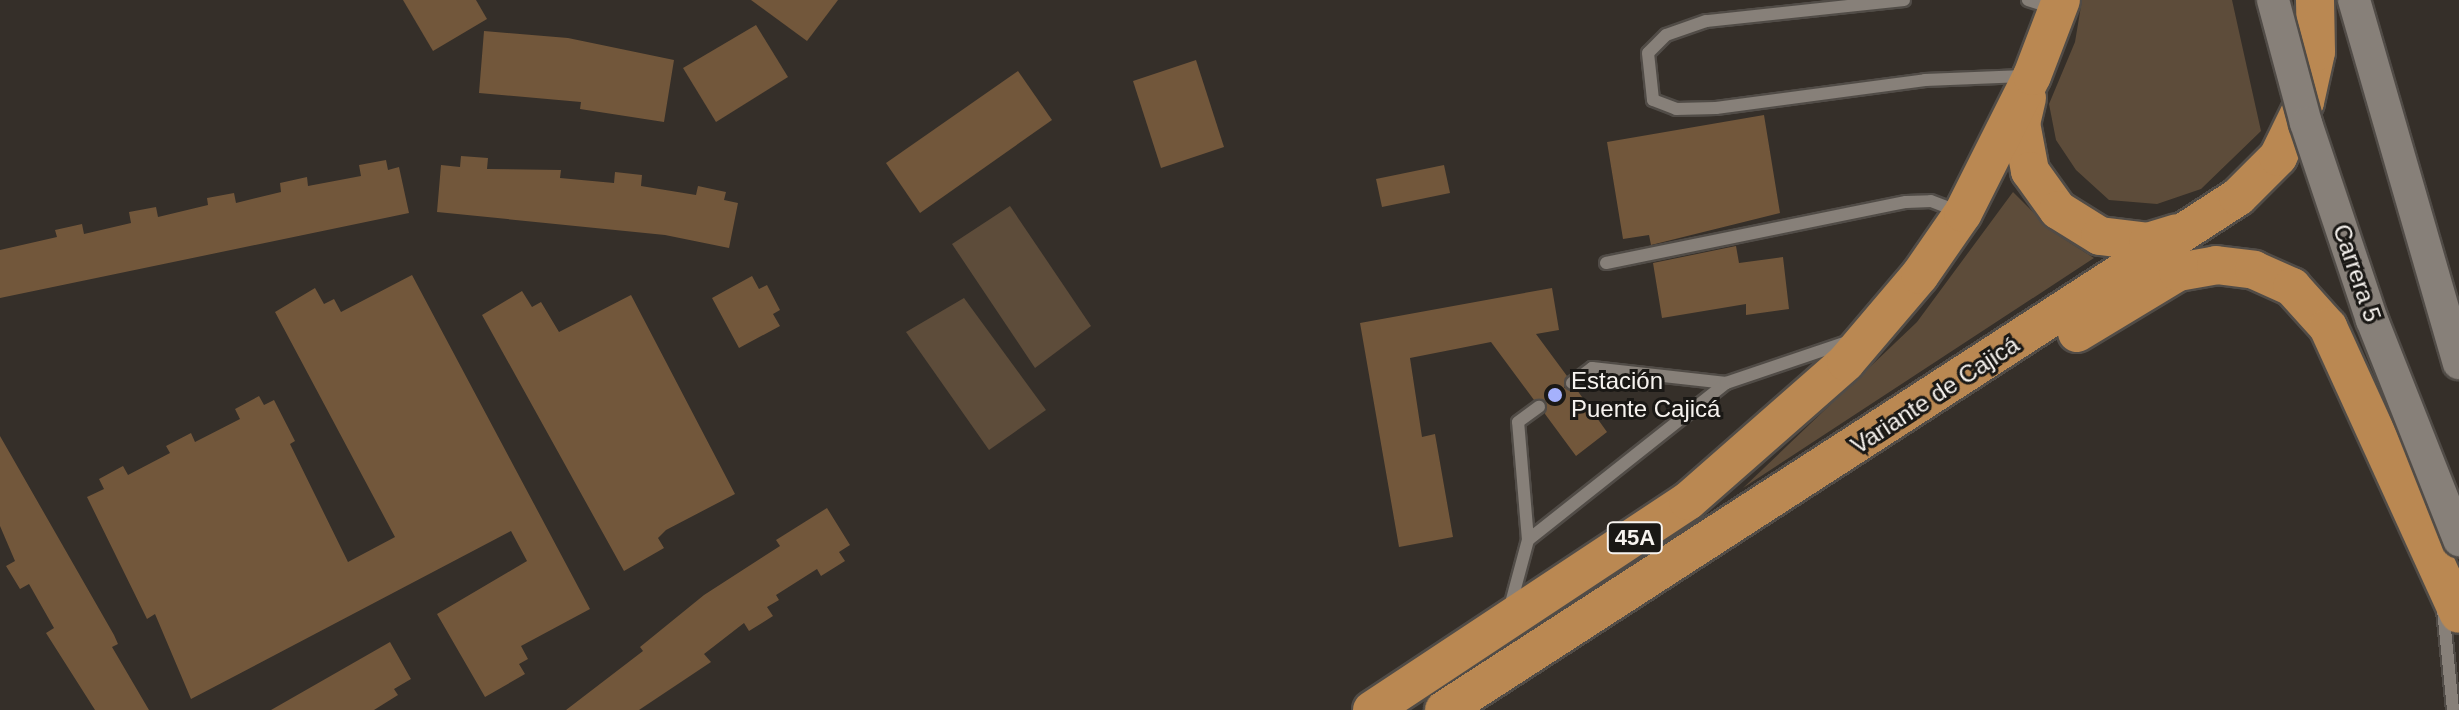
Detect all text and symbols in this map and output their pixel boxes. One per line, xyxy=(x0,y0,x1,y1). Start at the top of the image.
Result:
street label: Carrera 5 xyxy=(2327,220,2387,326)
street label: Variante de Cajicá xyxy=(1846,330,2024,460)
place label: Estación Puente Cajicá xyxy=(1571,367,1720,423)
marker: Estación Puente Cajicá xyxy=(1546,386,1564,404)
road number: 45A xyxy=(1605,520,1665,556)

